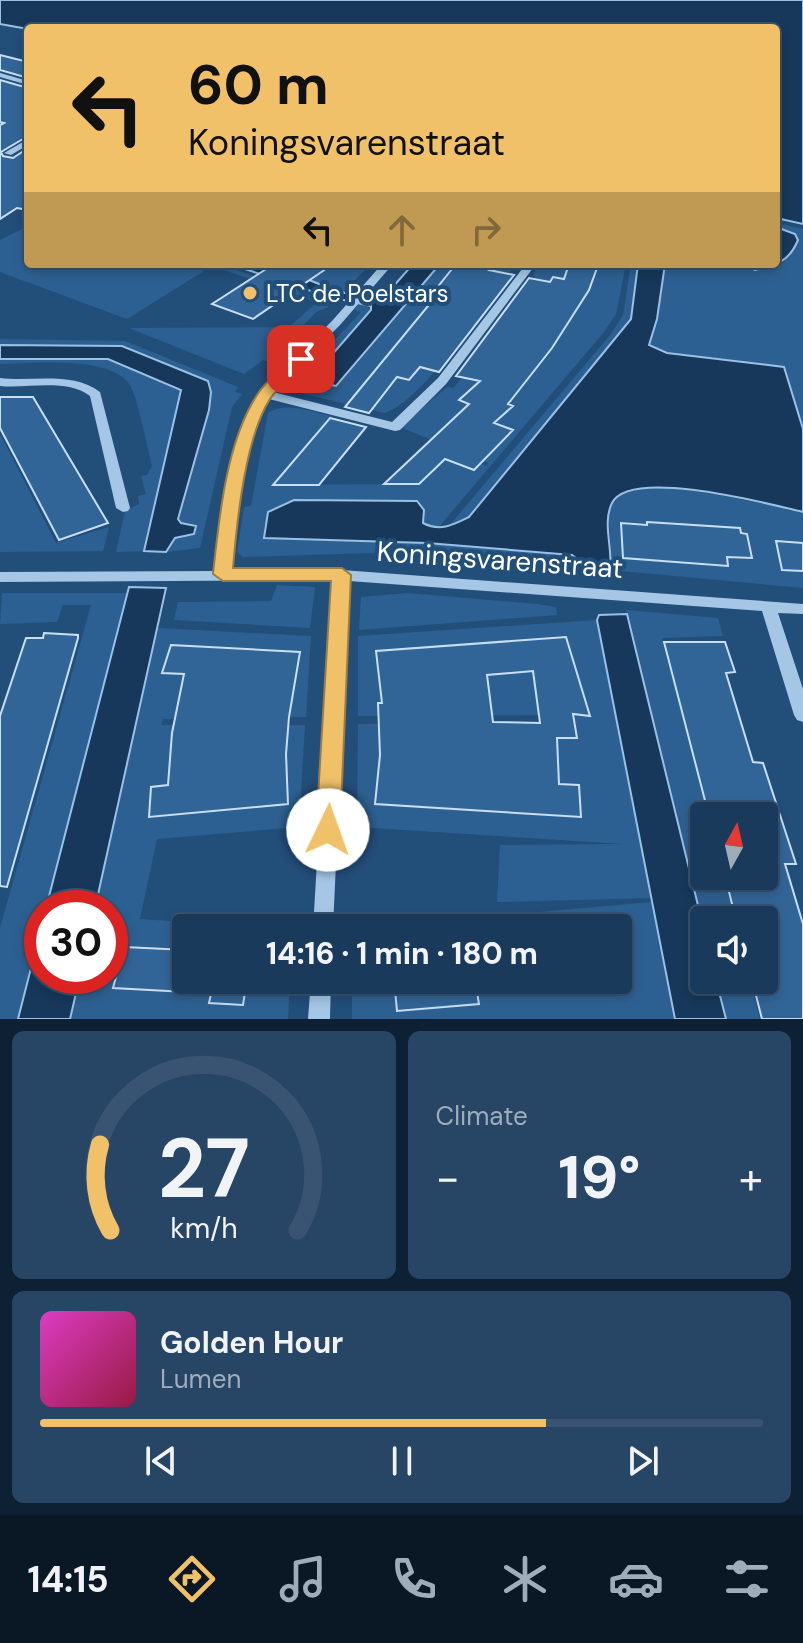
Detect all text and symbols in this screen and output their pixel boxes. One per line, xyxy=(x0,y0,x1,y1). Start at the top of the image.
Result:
text: 60 m xyxy=(188,48,329,121)
icon: left xyxy=(56,56,160,160)
text: Koningsvarenstraat xyxy=(188,119,505,166)
icon: left xyxy=(296,208,340,252)
icon: ahead xyxy=(380,208,424,252)
icon: right xyxy=(464,208,508,252)
place label: LTC de Poelstars xyxy=(266,278,449,309)
marker: LTC de Poelstars xyxy=(241,284,259,302)
pin xyxy=(267,325,335,393)
icon: arrive xyxy=(279,337,323,381)
street label: Koningsvarenstraat xyxy=(376,533,624,587)
position arrow xyxy=(286,788,370,872)
north arrow xyxy=(690,802,778,890)
map controls xyxy=(690,802,778,994)
speed limit sign: 30 xyxy=(24,890,128,994)
button: sound xyxy=(690,906,778,994)
text: 14:16 · 1 min · 180 m xyxy=(266,934,538,973)
text: Climate xyxy=(436,1099,528,1133)
text: 27 xyxy=(158,1114,250,1223)
text: 19° xyxy=(558,1138,640,1217)
text: − xyxy=(436,1149,460,1207)
text: + xyxy=(739,1149,763,1207)
text: km/h xyxy=(170,1210,238,1247)
text: Golden Hour xyxy=(160,1323,343,1362)
text: Lumen xyxy=(160,1362,241,1396)
icon: previous xyxy=(139,1439,183,1483)
icon: pause xyxy=(380,1439,424,1483)
icon: next xyxy=(621,1439,665,1483)
icon: directions xyxy=(164,1551,220,1607)
icon: music xyxy=(275,1551,331,1607)
icon: phone xyxy=(386,1551,442,1607)
icon: climate xyxy=(497,1551,553,1607)
icon: car xyxy=(608,1551,664,1607)
icon: filters xyxy=(719,1551,775,1607)
text: 14:15 xyxy=(28,1556,109,1603)

